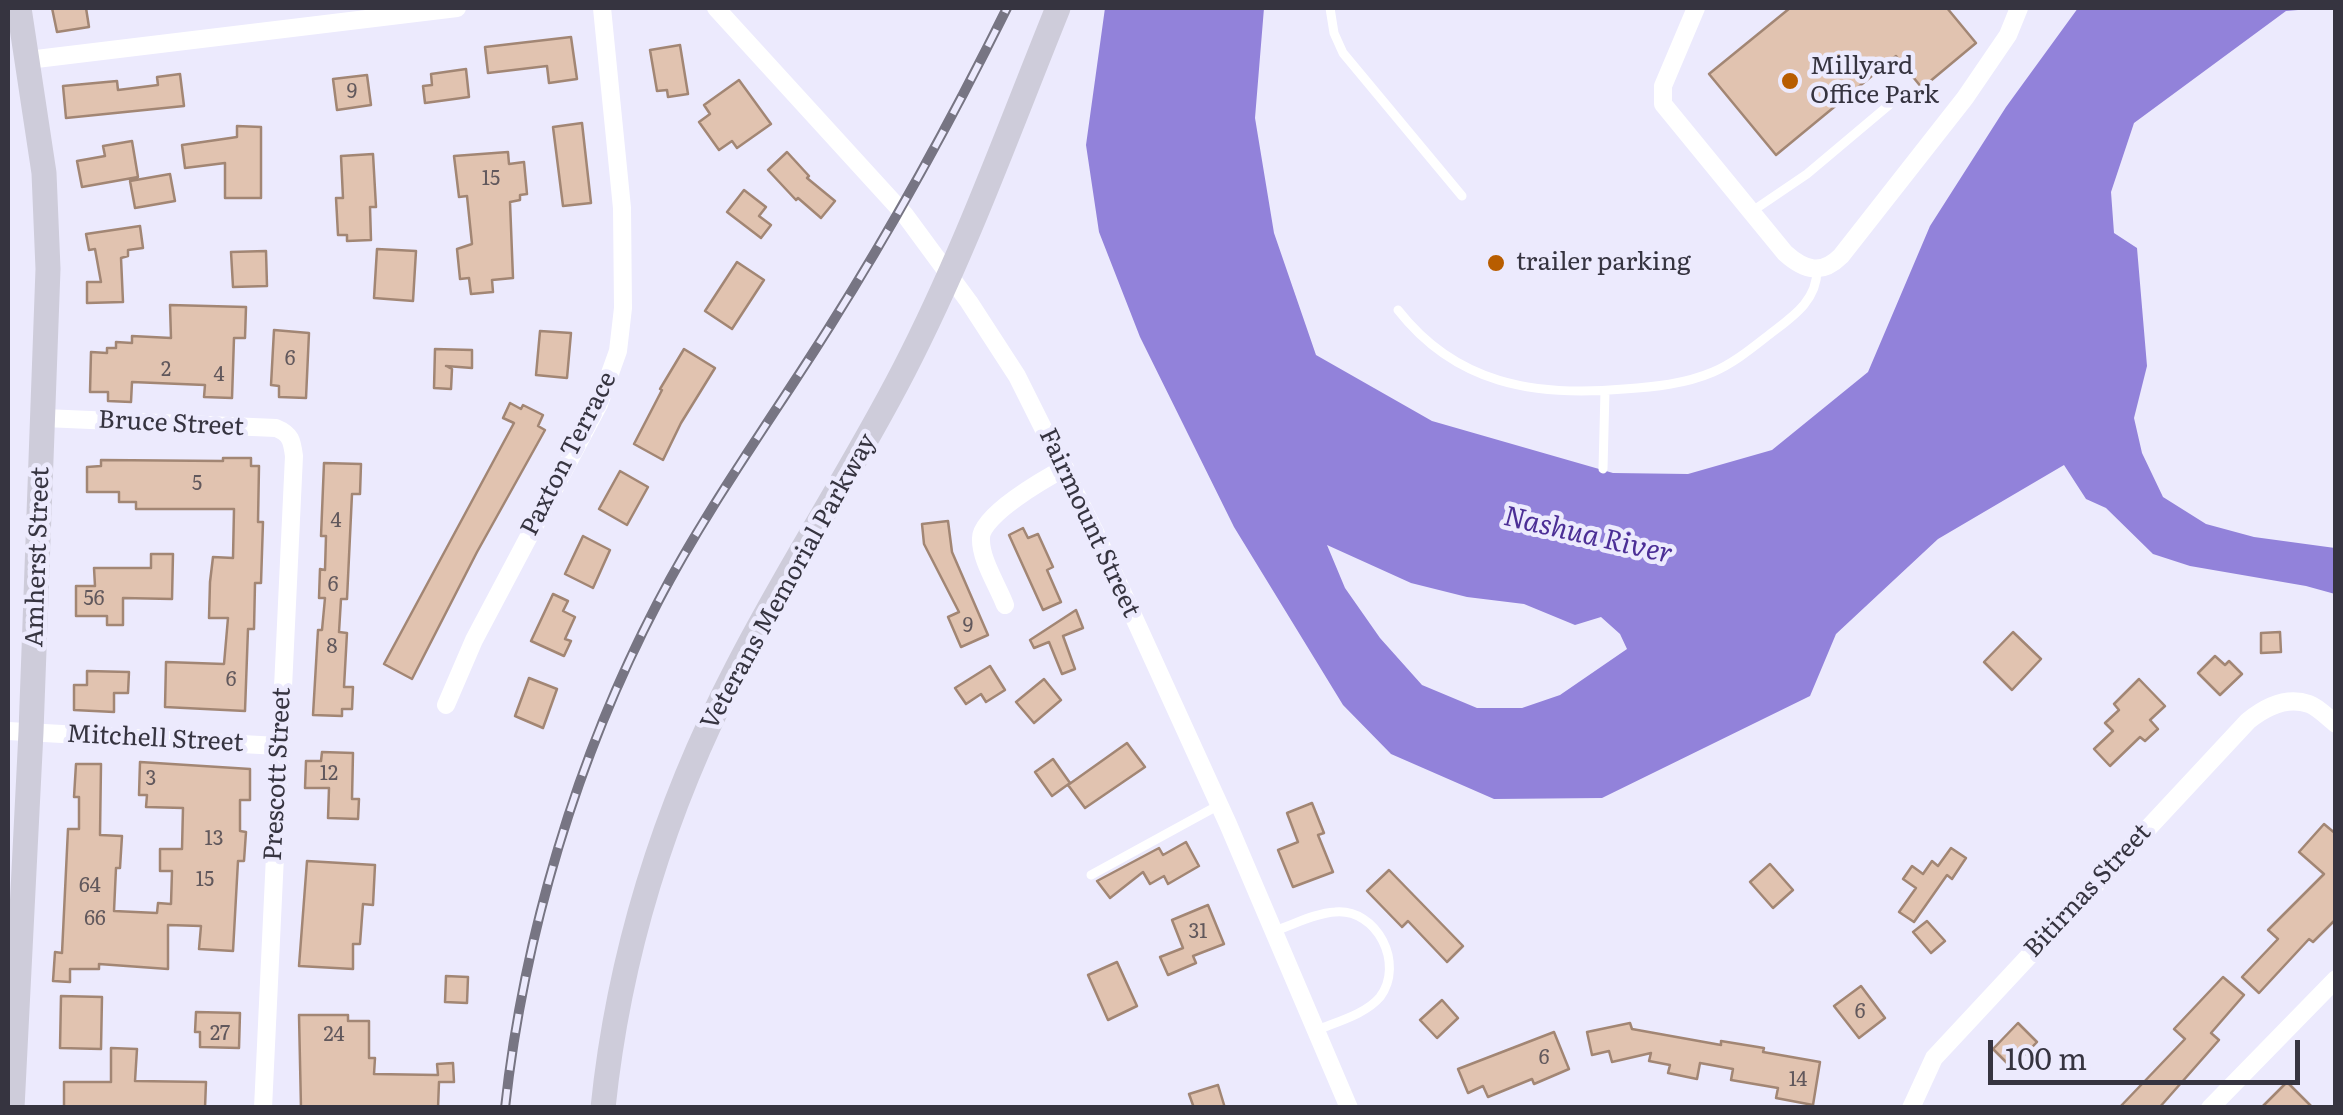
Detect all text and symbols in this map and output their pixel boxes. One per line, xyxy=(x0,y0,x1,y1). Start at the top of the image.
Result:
place label: Millyard Office Park xyxy=(1810,52,1939,111)
marker: Millyard Office Park xyxy=(1779,70,1801,92)
house number: 9 xyxy=(347,80,357,104)
house number: 15 xyxy=(482,167,500,191)
place label: trailer parking xyxy=(1516,248,1691,278)
marker: trailer parking xyxy=(1485,252,1507,274)
house number: 6 xyxy=(285,347,295,371)
house number: 2 xyxy=(161,358,171,382)
house number: 4 xyxy=(213,363,225,387)
street label: Paxton Terrace xyxy=(515,367,623,541)
street label: Bruce Street xyxy=(97,405,245,443)
street label: Fairmount Street xyxy=(1032,424,1146,622)
street label: Veterans Memorial Parkway xyxy=(695,429,883,735)
street label: Amherst Street xyxy=(20,466,56,648)
house number: 5 xyxy=(192,472,202,496)
water label: Nashua River xyxy=(1500,500,1676,572)
house number: 4 xyxy=(330,509,342,533)
house number: 6 xyxy=(328,573,338,597)
house number: 56 xyxy=(84,587,104,611)
house number: 9 xyxy=(963,614,973,638)
house number: 8 xyxy=(326,635,338,659)
house number: 6 xyxy=(226,668,236,692)
street label: Prescott Street xyxy=(258,686,298,862)
street label: Mitchell Street xyxy=(66,719,244,759)
house number: 12 xyxy=(320,762,338,786)
house number: 3 xyxy=(146,767,156,791)
street label: Bitirnas Street xyxy=(2018,818,2158,964)
house number: 13 xyxy=(205,827,223,851)
house number: 15 xyxy=(196,868,214,892)
house number: 64 xyxy=(79,874,101,898)
house number: 66 xyxy=(84,907,106,931)
house number: 31 xyxy=(1189,920,1207,944)
house number: 6 xyxy=(1855,1000,1865,1024)
scale bar xyxy=(1993,1020,2306,1082)
house number: 27 xyxy=(210,1022,230,1046)
house number: 24 xyxy=(323,1023,345,1047)
text: 100 m xyxy=(2005,1035,2087,1079)
house number: 6 xyxy=(1539,1046,1549,1070)
house number: 14 xyxy=(1789,1068,1807,1092)

